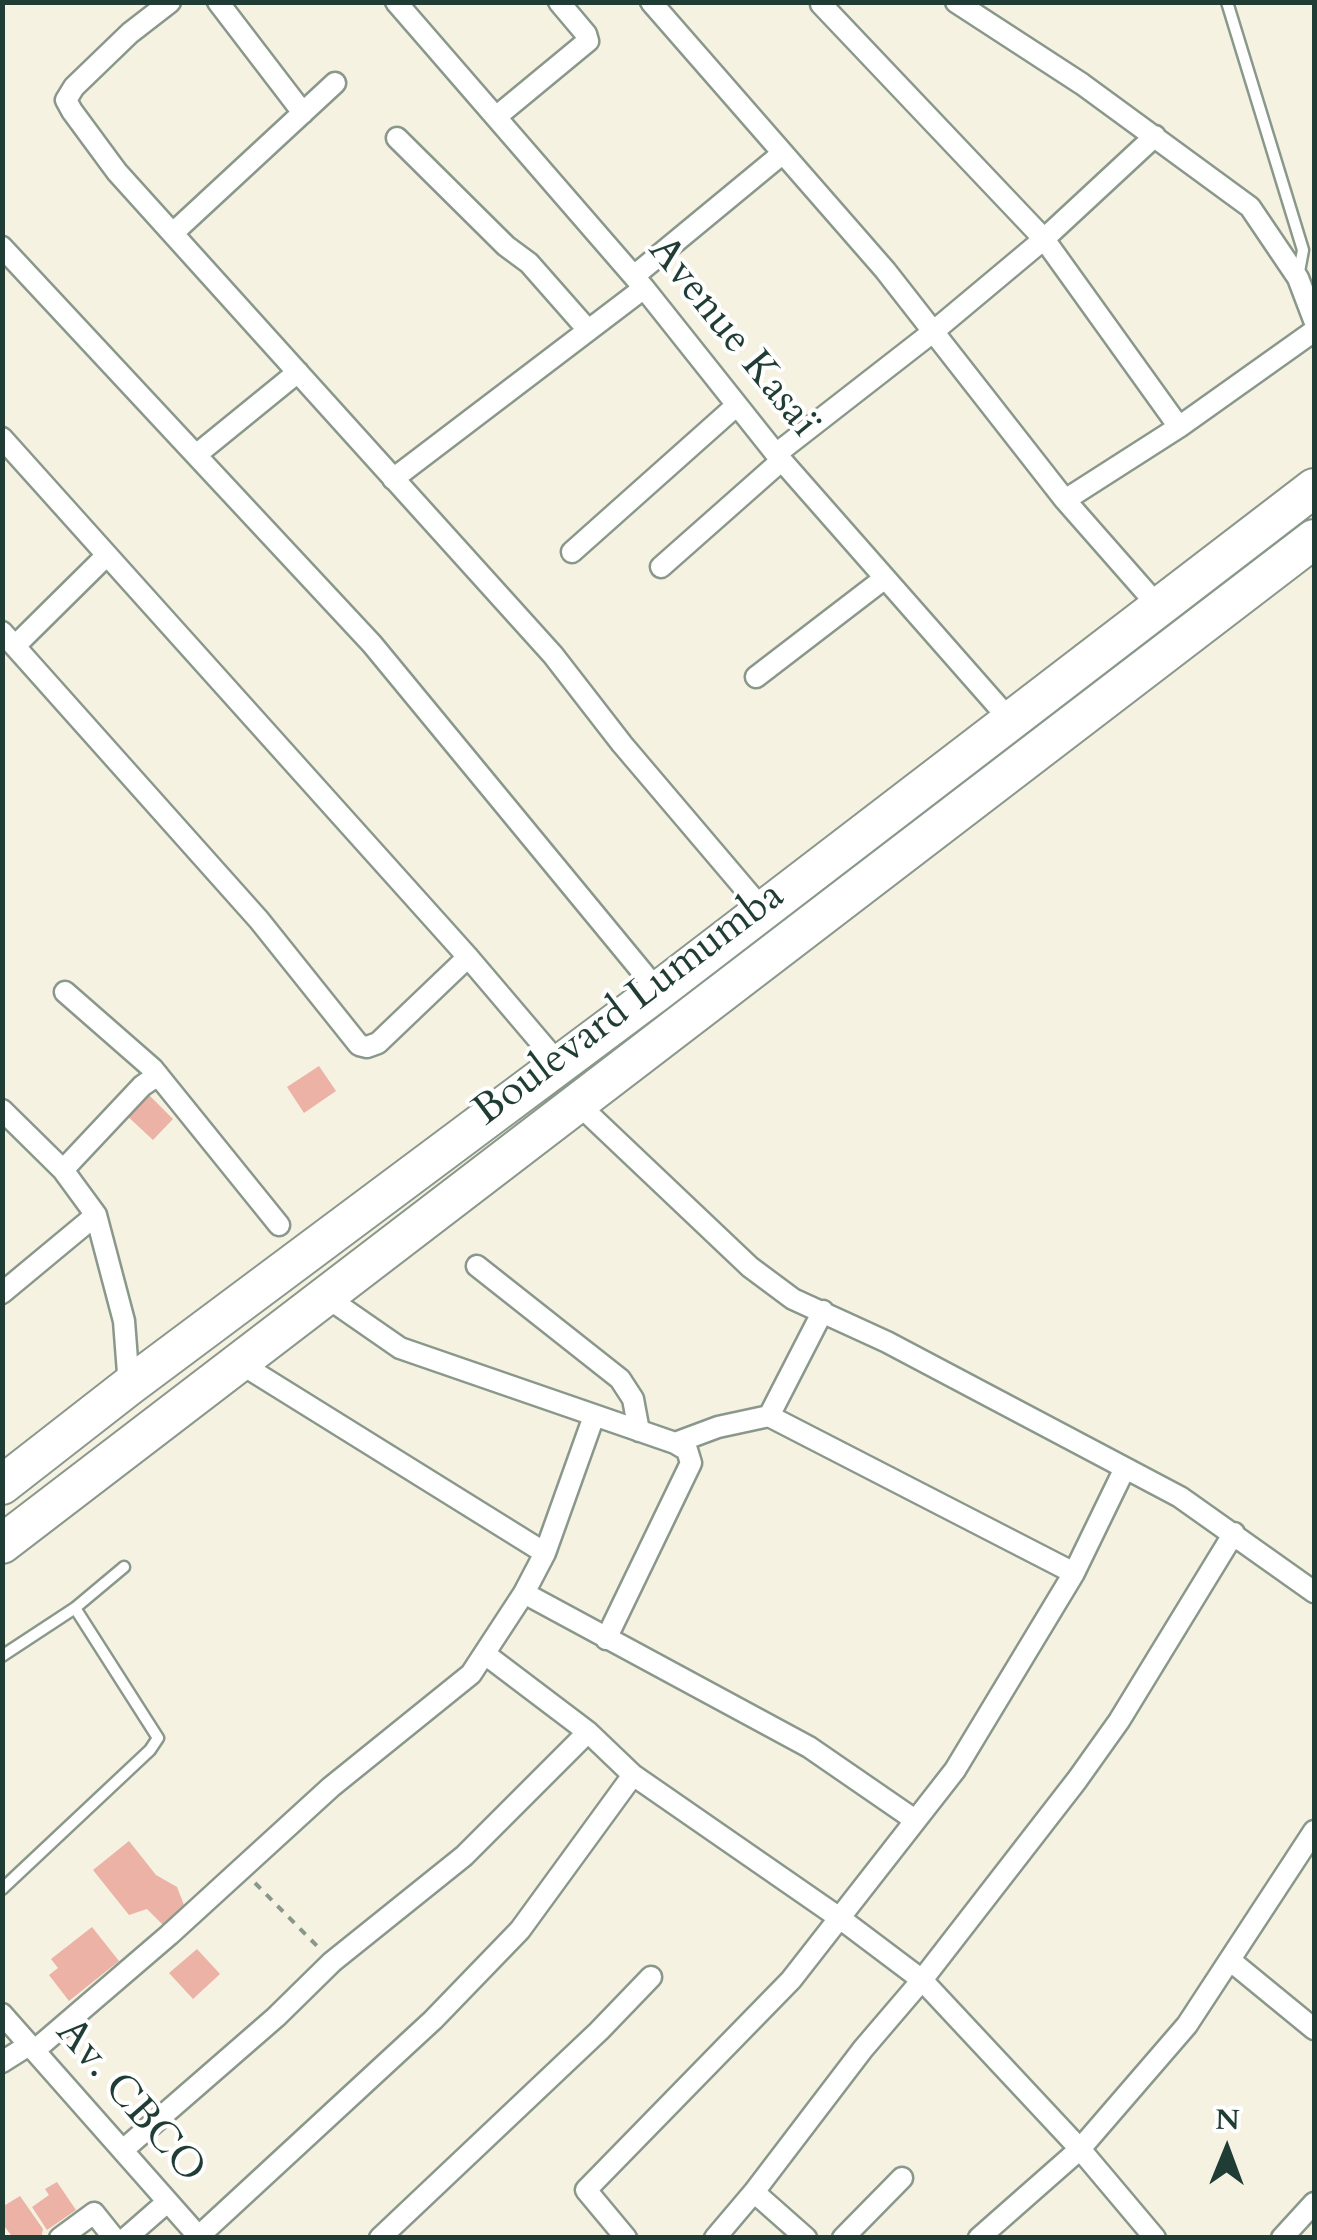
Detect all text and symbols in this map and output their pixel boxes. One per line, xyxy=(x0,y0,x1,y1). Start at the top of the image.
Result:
street label: Avenue Kasaï xyxy=(636,228,828,448)
street label: Boulevard Lumumba xyxy=(465,872,795,1138)
street label: Av. CBCO xyxy=(44,2009,214,2195)
north arrow xyxy=(1177,2100,1277,2200)
text: N xyxy=(1215,2101,1240,2139)

